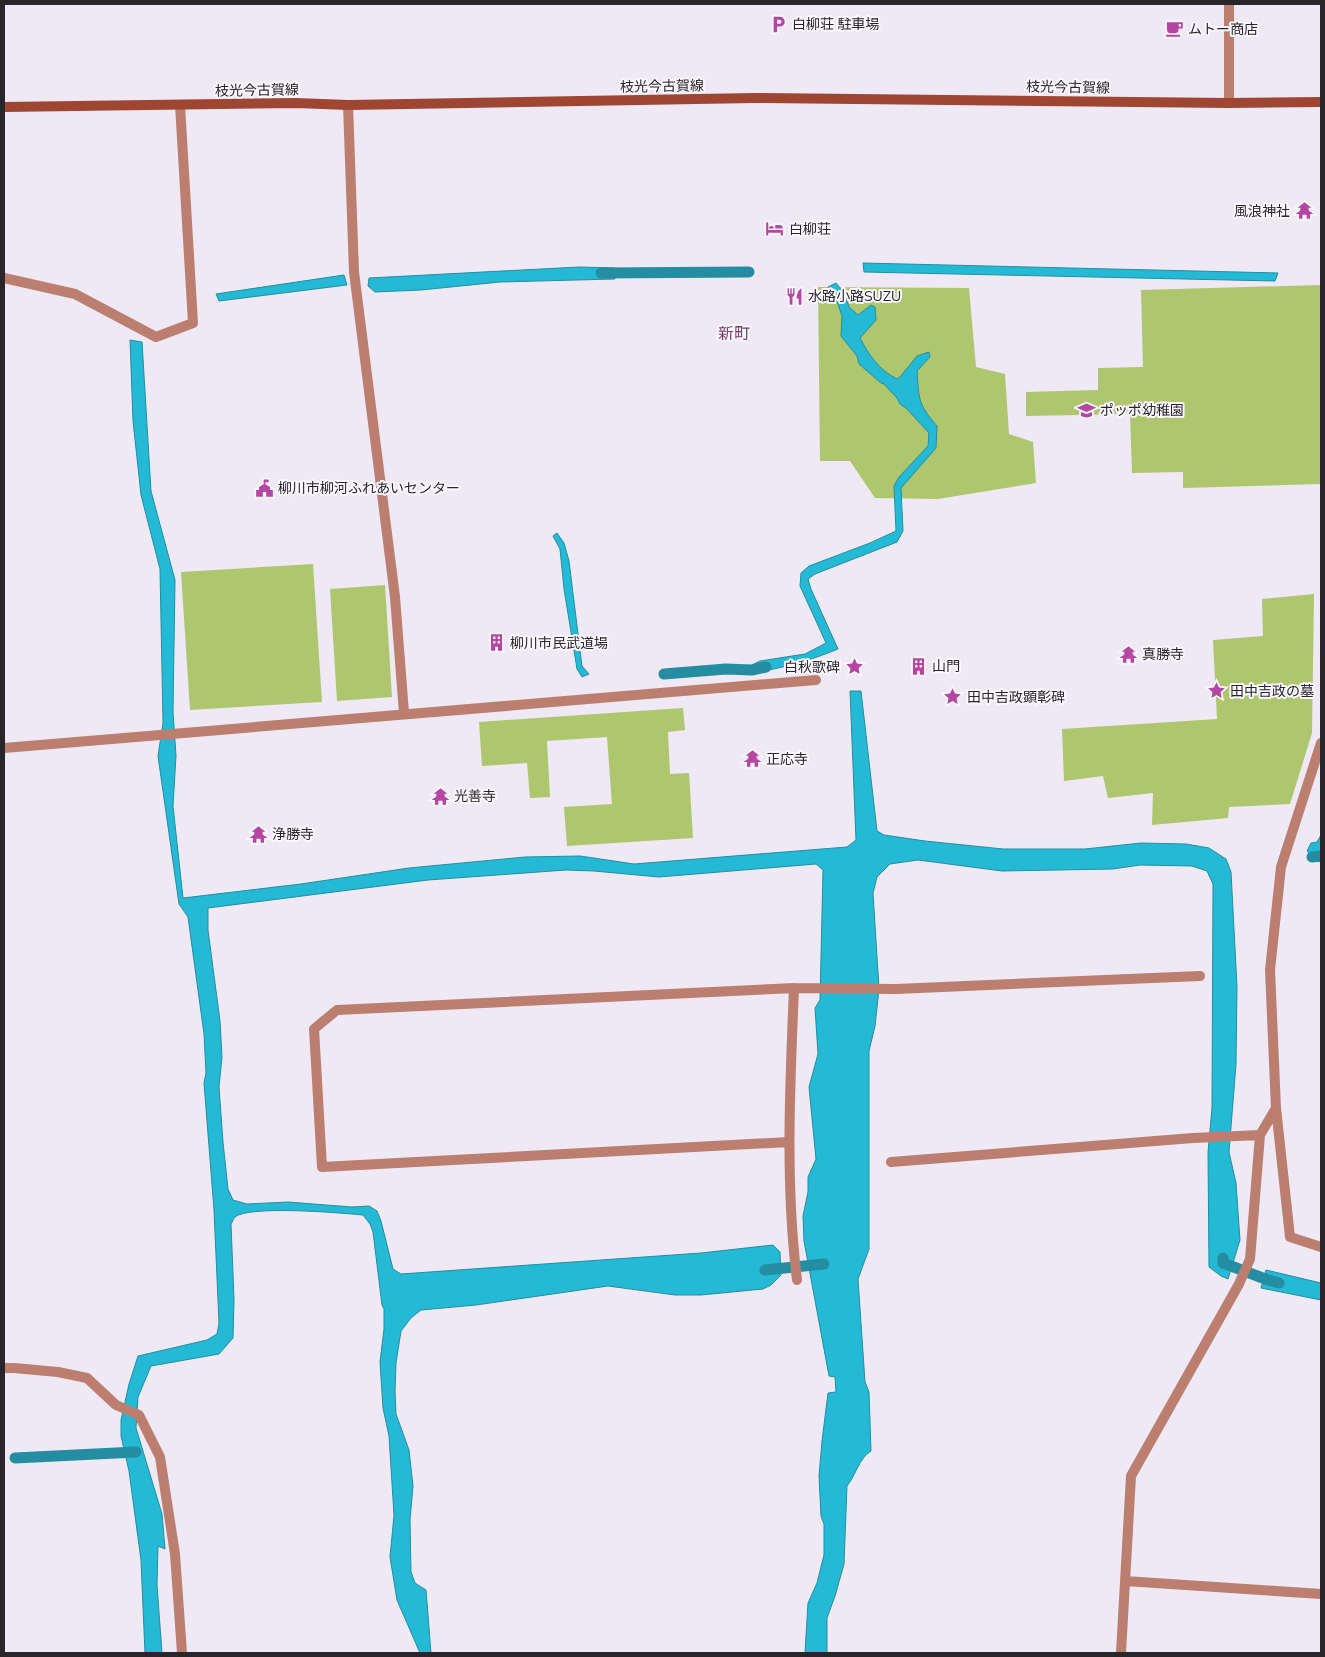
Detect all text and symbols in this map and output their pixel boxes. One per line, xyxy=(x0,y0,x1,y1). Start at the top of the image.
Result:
parking icon: 白柳荘 駐車場 xyxy=(768,14,788,34)
place label: 白柳荘 駐車場 xyxy=(792,15,880,34)
cafe icon: ムトー商店 xyxy=(1164,19,1184,39)
place label: ムトー商店 xyxy=(1188,20,1258,39)
street label: 枝光今古賀線 xyxy=(620,76,704,97)
street label: 枝光今古賀線 xyxy=(1026,77,1110,98)
street label: 枝光今古賀線 xyxy=(215,80,299,101)
temple icon: 風浪神社 xyxy=(1294,201,1314,221)
place label: 風浪神社 xyxy=(1234,202,1290,221)
hotel icon: 白柳荘 xyxy=(765,219,785,239)
place label: 白柳荘 xyxy=(789,220,831,239)
restaurant icon: 水路小路SUZU xyxy=(784,286,804,306)
place label: 水路小路SUZU xyxy=(808,287,901,306)
district label: 新町 xyxy=(718,323,750,345)
school or university icon: ポッポ幼稚園 xyxy=(1076,400,1096,420)
place label: ポッポ幼稚園 xyxy=(1100,401,1184,420)
public building icon: 柳川市柳河ふれあいセンター xyxy=(254,478,274,498)
place label: 柳川市柳河ふれあいセンター xyxy=(278,479,460,498)
building icon: 柳川市民武道場 xyxy=(486,633,506,653)
place label: 柳川市民武道場 xyxy=(510,634,608,653)
temple icon: 真勝寺 xyxy=(1118,644,1138,664)
place label: 真勝寺 xyxy=(1142,645,1184,664)
building icon: 山門 xyxy=(908,656,928,676)
place icon: 白秋歌碑 xyxy=(844,657,864,677)
place label: 山門 xyxy=(932,657,960,676)
place label: 白秋歌碑 xyxy=(784,658,840,677)
place icon: 田中吉政の墓 xyxy=(1206,681,1226,701)
place label: 田中吉政の墓 xyxy=(1230,682,1314,701)
place icon: 田中吉政顕彰碑 xyxy=(943,687,963,707)
place label: 田中吉政顕彰碑 xyxy=(967,688,1065,707)
temple icon: 正応寺 xyxy=(742,749,762,769)
place label: 正応寺 xyxy=(766,750,808,769)
temple icon: 光善寺 xyxy=(430,786,450,806)
place label: 光善寺 xyxy=(454,787,496,806)
temple icon: 浄勝寺 xyxy=(248,824,268,844)
place label: 浄勝寺 xyxy=(272,825,314,844)

